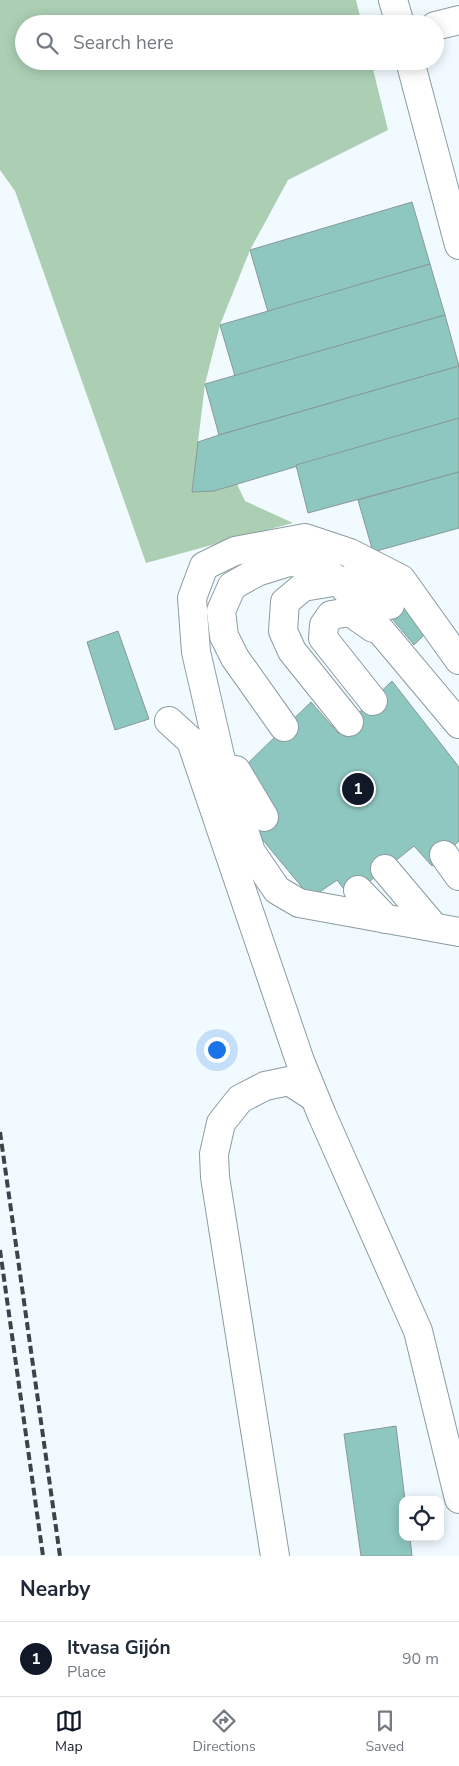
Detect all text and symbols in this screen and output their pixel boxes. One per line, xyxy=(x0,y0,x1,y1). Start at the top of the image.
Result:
search box xyxy=(15,15,444,70)
icon: search xyxy=(33,29,61,57)
text: Search here xyxy=(73,30,174,56)
pin: 1 xyxy=(342,770,374,808)
your location xyxy=(204,1037,230,1063)
map controls xyxy=(399,1496,444,1541)
button: locate xyxy=(399,1496,444,1541)
text: Nearby xyxy=(20,1575,90,1603)
text: Itvasa Gijón xyxy=(67,1635,171,1661)
text: 1 xyxy=(31,1648,41,1670)
text: 90 m xyxy=(402,1648,439,1670)
text: Place xyxy=(67,1661,106,1683)
tab: Map xyxy=(55,1707,83,1756)
tab: Directions xyxy=(193,1707,256,1756)
tab: Saved xyxy=(365,1707,404,1756)

